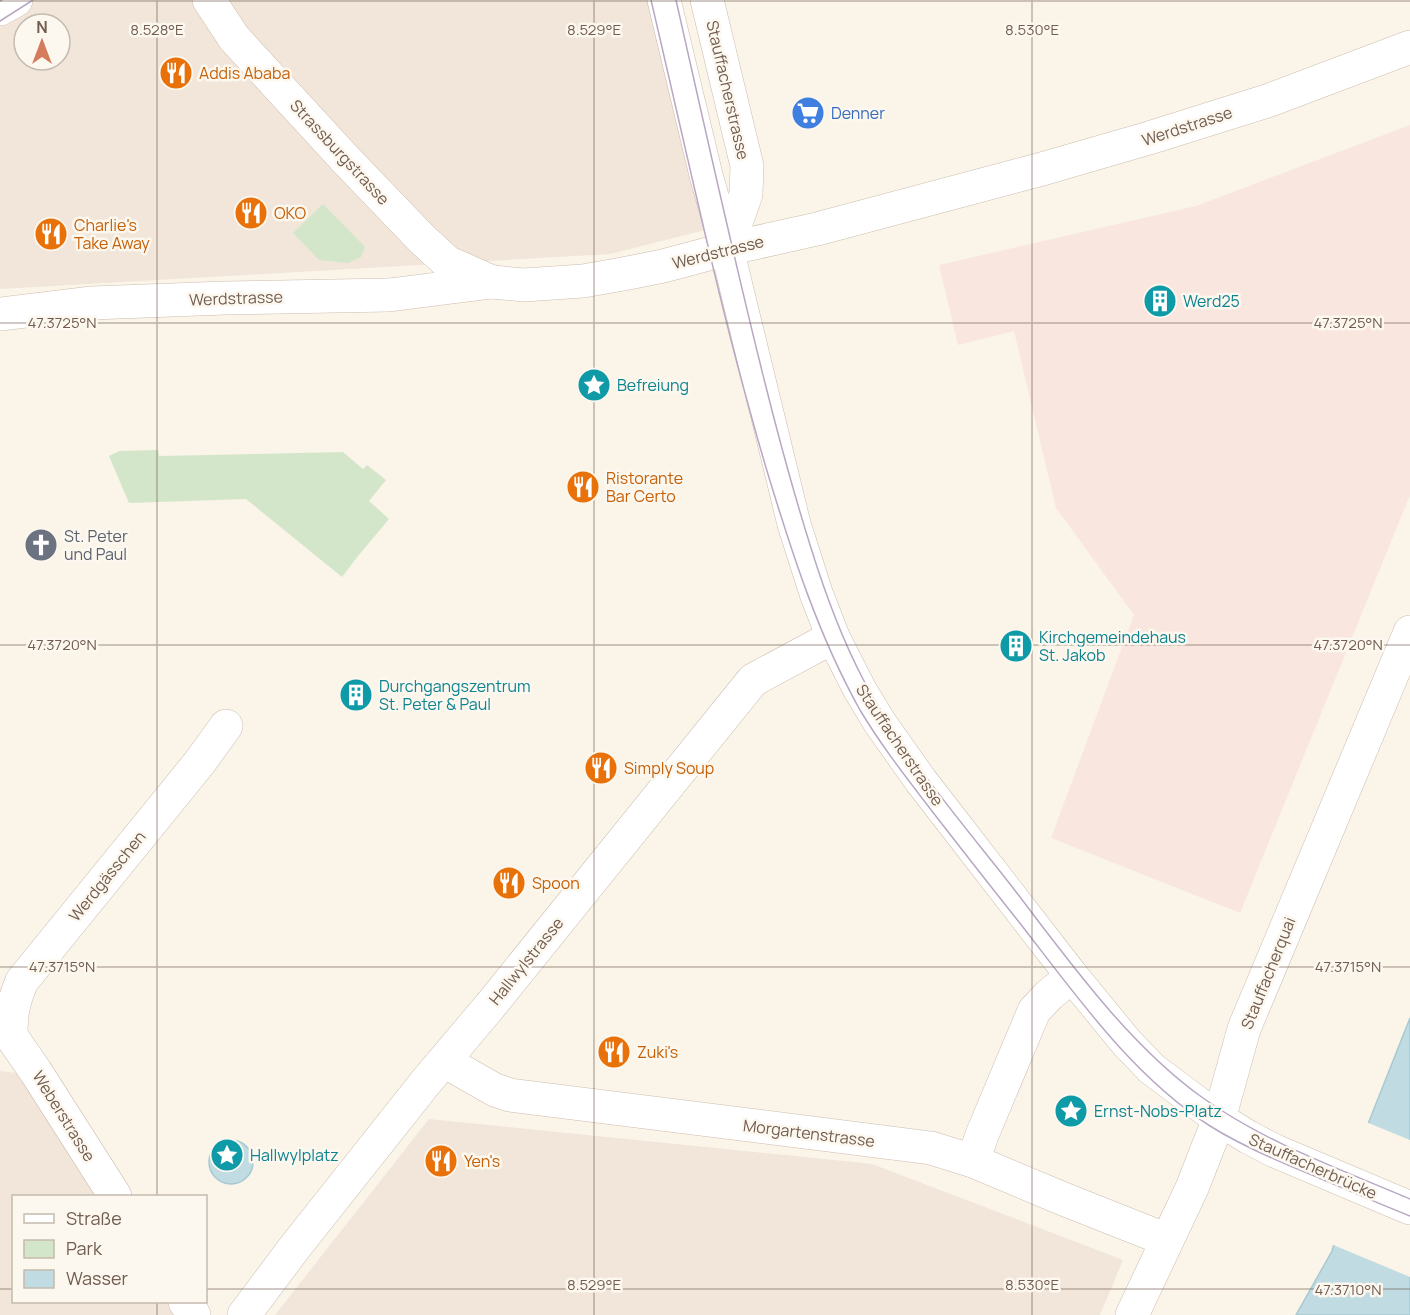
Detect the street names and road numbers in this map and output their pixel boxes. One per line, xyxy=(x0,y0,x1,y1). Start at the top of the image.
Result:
street label: Stauffacherstrasse xyxy=(701,18,755,162)
street label: Strassburgstrasse xyxy=(285,95,395,209)
street label: Werdstrasse xyxy=(1139,101,1235,151)
street label: Werdstrasse xyxy=(670,230,766,274)
street label: Werdstrasse xyxy=(189,285,283,311)
street label: Stauffacherstrasse xyxy=(851,680,949,810)
street label: Werdgässchen xyxy=(64,826,150,926)
street label: Hallwylstrasse xyxy=(484,913,568,1009)
street label: Stauffacherquai xyxy=(1236,914,1300,1032)
street label: Weberstrasse xyxy=(27,1067,101,1165)
street label: Morgartenstrasse xyxy=(742,1114,876,1152)
street label: Stauffacherbrücke xyxy=(1245,1128,1381,1204)

